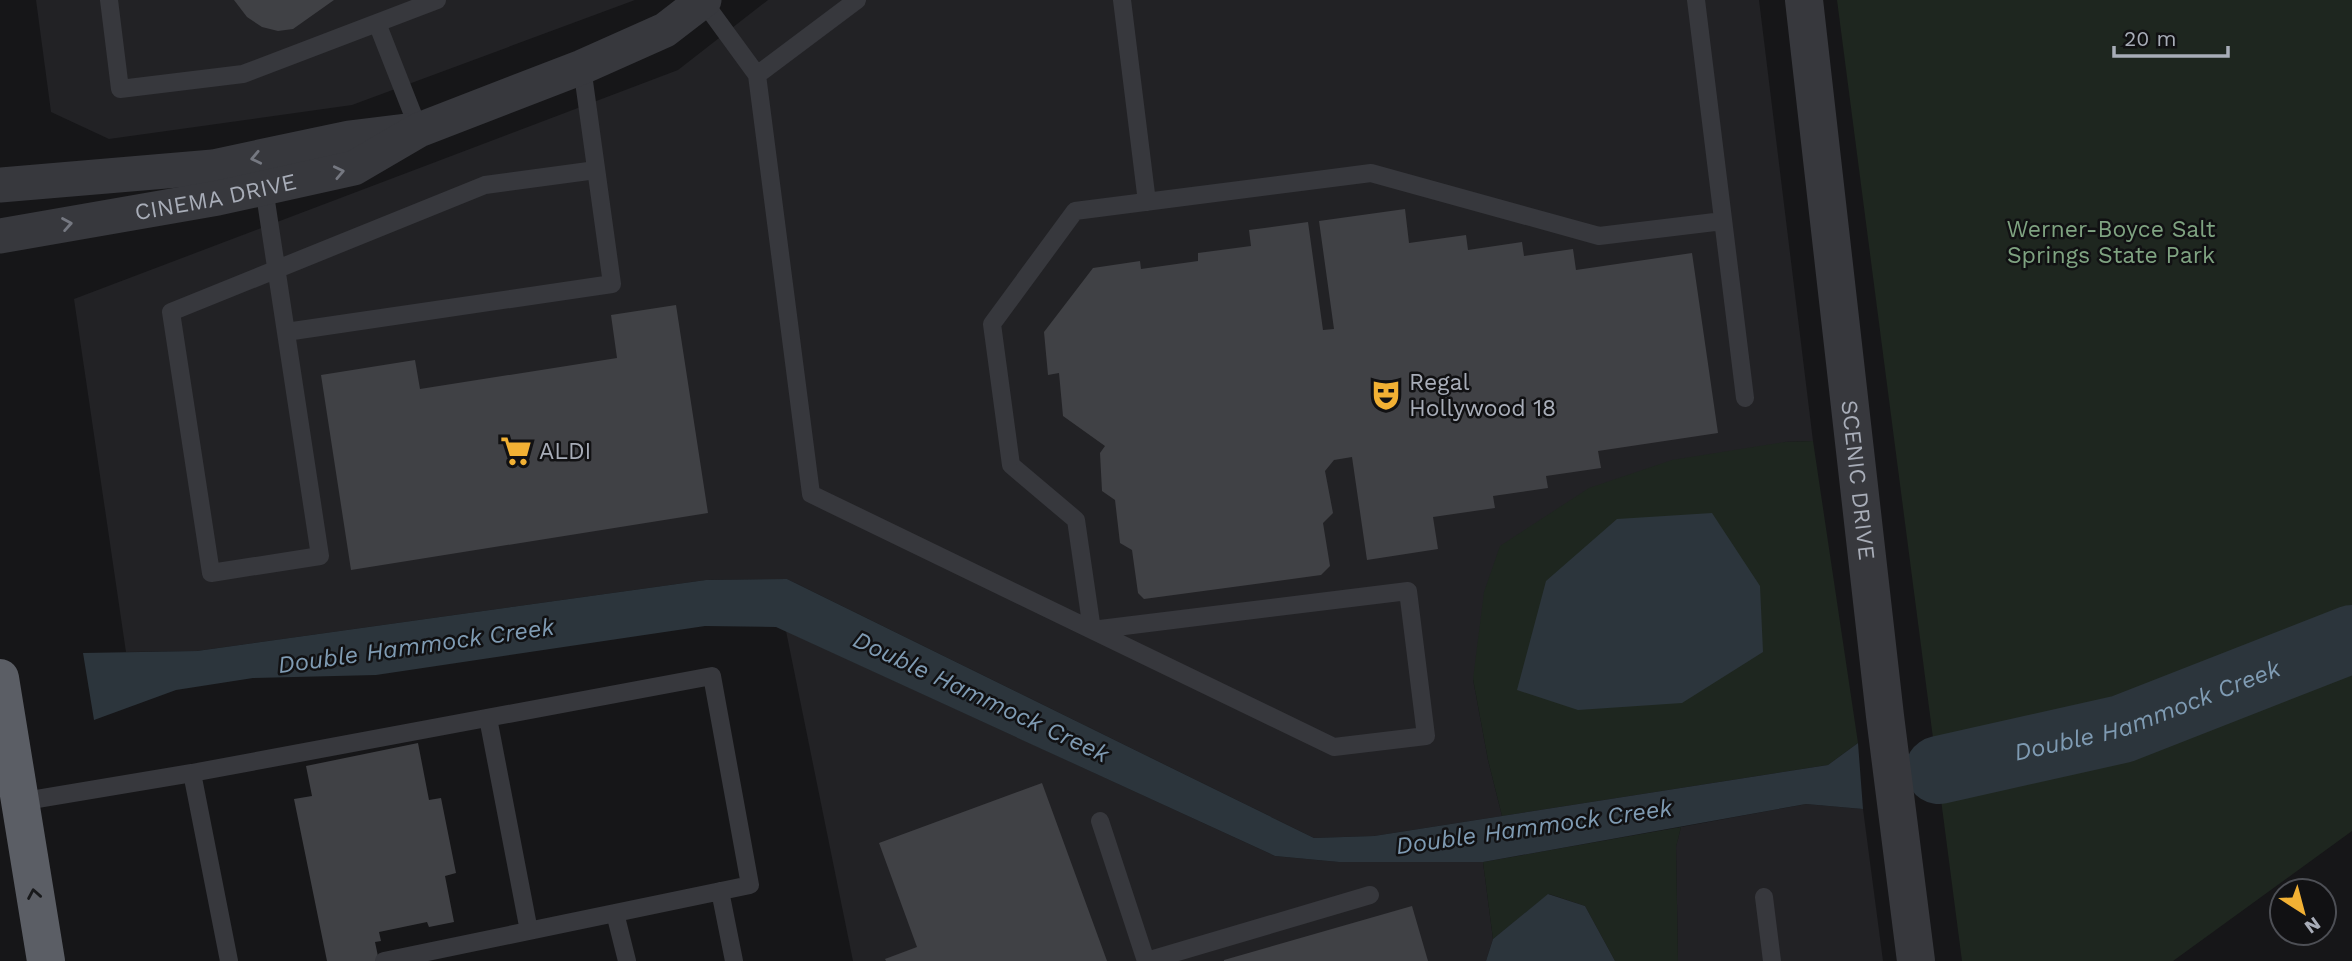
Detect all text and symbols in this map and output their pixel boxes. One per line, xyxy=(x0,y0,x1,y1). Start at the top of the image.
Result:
scale bar xyxy=(2114,14,2228,58)
text: 20 m xyxy=(2124,26,2176,51)
one-way arrow xyxy=(250,150,262,164)
one-way arrow xyxy=(333,165,345,180)
street label: CINEMA DRIVE xyxy=(133,168,299,226)
park label: Werner-Boyce Salt Springs State Park xyxy=(2006,216,2216,269)
one-way arrow xyxy=(61,217,73,232)
place label: Regal Hollywood 18 xyxy=(1409,369,1556,422)
theatre icon: Regal Hollywood 18 xyxy=(1369,378,1403,412)
street label: SCENIC DRIVE xyxy=(1836,399,1881,561)
supermarket icon: ALDI xyxy=(499,434,533,468)
place label: ALDI xyxy=(539,438,591,465)
water label: Double Hammock Creek xyxy=(276,613,557,679)
water label: Double Hammock Creek xyxy=(849,625,1114,769)
water label: Double Hammock Creek xyxy=(2012,654,2285,767)
water label: Double Hammock Creek xyxy=(1394,794,1675,860)
north arrow xyxy=(2268,877,2338,947)
one-way arrow xyxy=(27,888,42,900)
text: N xyxy=(2300,912,2325,939)

